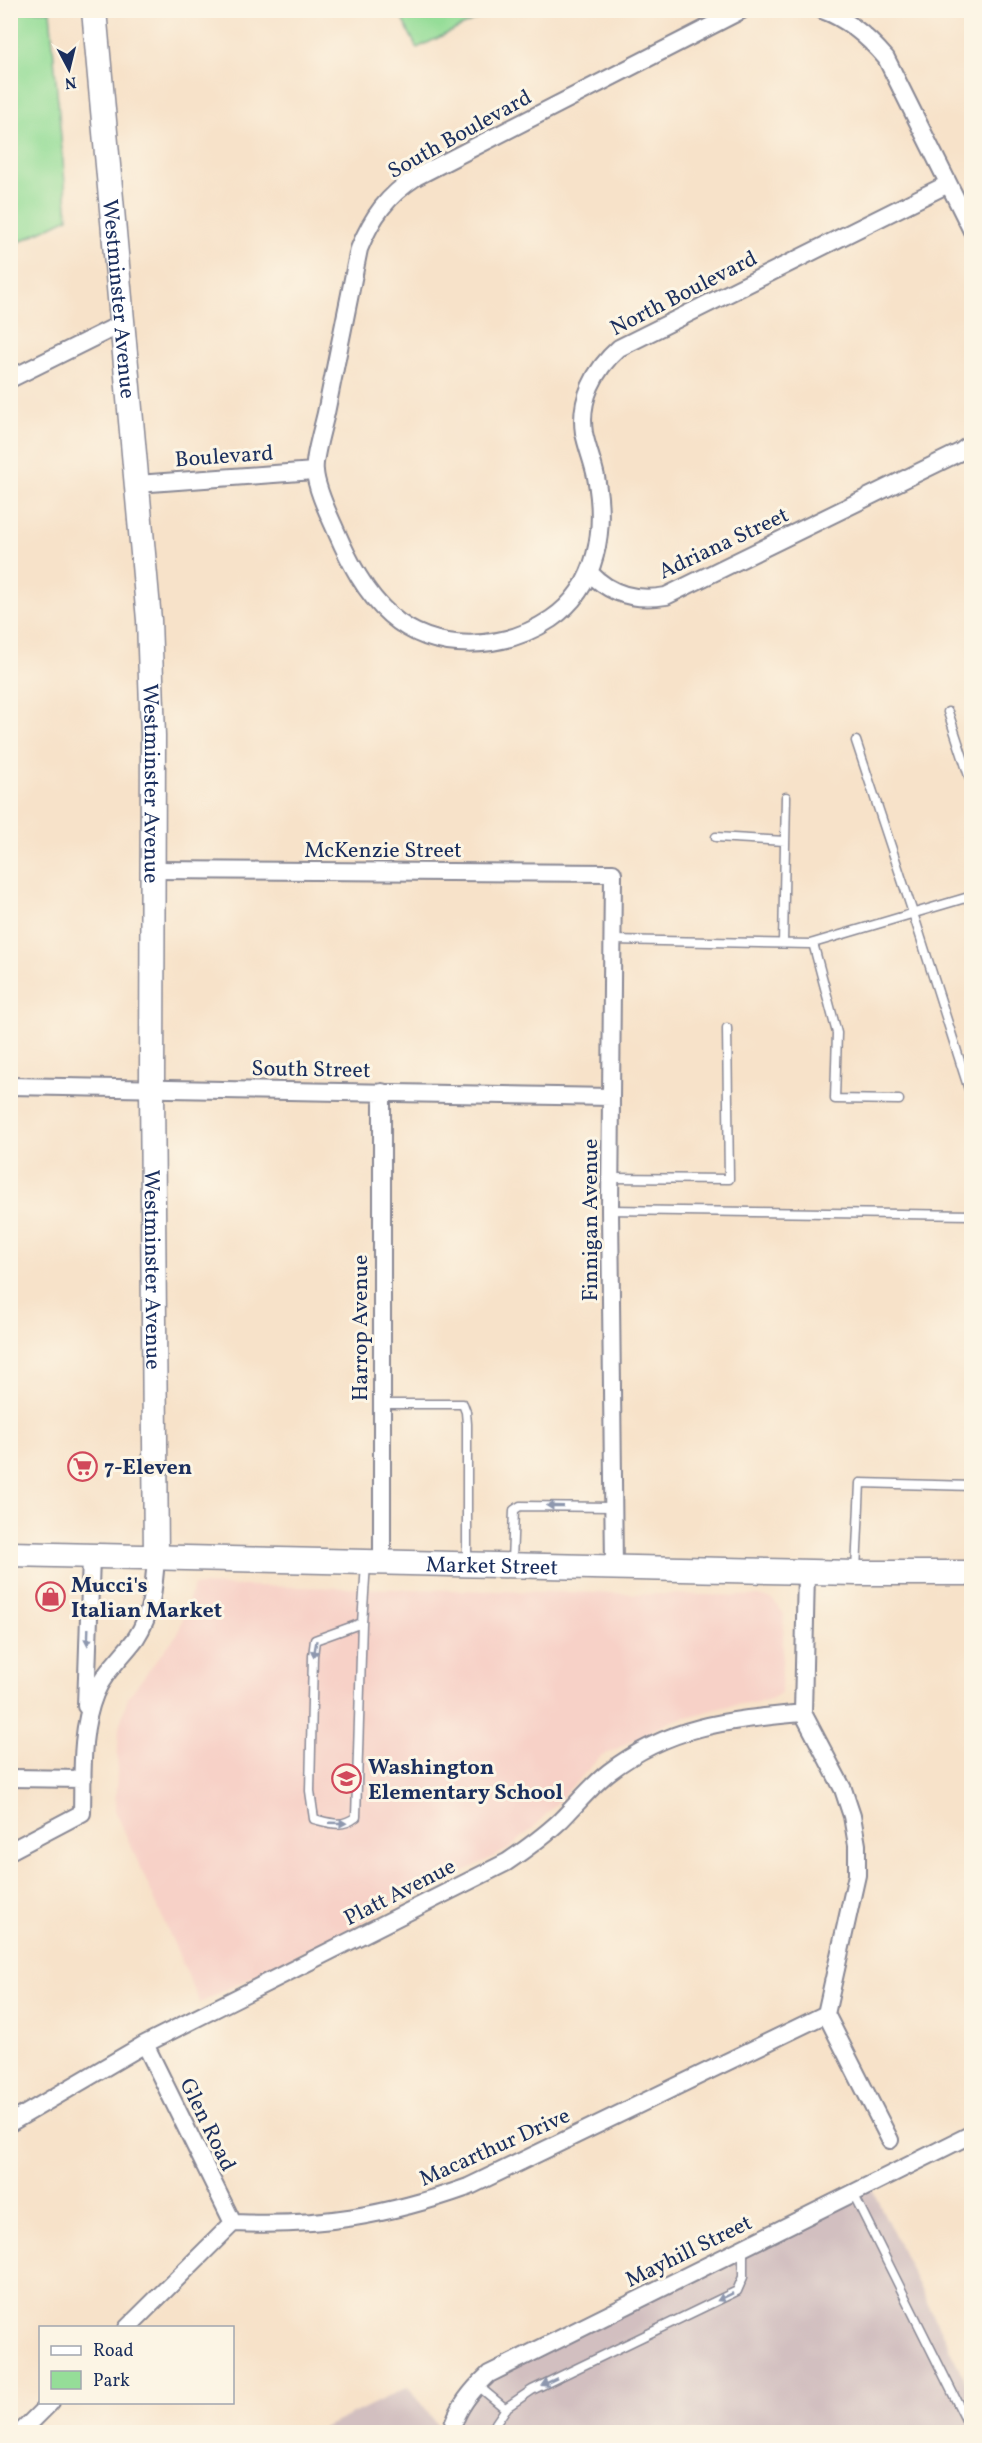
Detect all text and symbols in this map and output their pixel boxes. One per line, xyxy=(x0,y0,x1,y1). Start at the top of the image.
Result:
north arrow xyxy=(39,39,99,99)
text: N xyxy=(63,70,78,94)
street label: South Boulevard xyxy=(383,83,538,188)
street label: Westminster Avenue xyxy=(93,198,142,400)
street label: North Boulevard xyxy=(605,244,763,345)
street label: Boulevard xyxy=(174,439,275,476)
street label: Adriana Street xyxy=(654,500,794,588)
street label: Westminster Avenue xyxy=(133,683,166,884)
street label: McKenzie Street xyxy=(304,836,462,867)
street label: South Street xyxy=(251,1054,371,1087)
street label: Finnigan Avenue xyxy=(576,1139,607,1301)
street label: Westminster Avenue xyxy=(135,1169,167,1370)
street label: Harrop Avenue xyxy=(346,1255,377,1401)
supermarket icon: 7-Eleven xyxy=(67,1450,99,1482)
place label: 7-Eleven xyxy=(104,1453,192,1484)
one-way arrow xyxy=(545,1502,564,1511)
street label: Market Street xyxy=(425,1550,559,1584)
place label: Mucci's Italian Market xyxy=(71,1571,222,1627)
shop icon: Mucci's Italian Market xyxy=(34,1581,66,1613)
one-way arrow xyxy=(83,1627,93,1646)
one-way arrow xyxy=(310,1640,319,1659)
place label: Washington Elementary School xyxy=(368,1753,563,1809)
school or university icon: Washington Elementary School xyxy=(331,1763,363,1795)
one-way arrow xyxy=(328,1818,347,1828)
street label: Platt Avenue xyxy=(339,1852,461,1935)
street label: Glen Road xyxy=(171,2073,243,2177)
street label: Macarthur Drive xyxy=(415,2101,575,2195)
street label: Mayhill Street xyxy=(620,2208,758,2296)
one-way arrow xyxy=(716,2293,733,2302)
legend xyxy=(39,2326,234,2404)
text: Road xyxy=(93,2339,134,2364)
text: Park xyxy=(93,2369,130,2394)
one-way arrow xyxy=(541,2378,558,2387)

